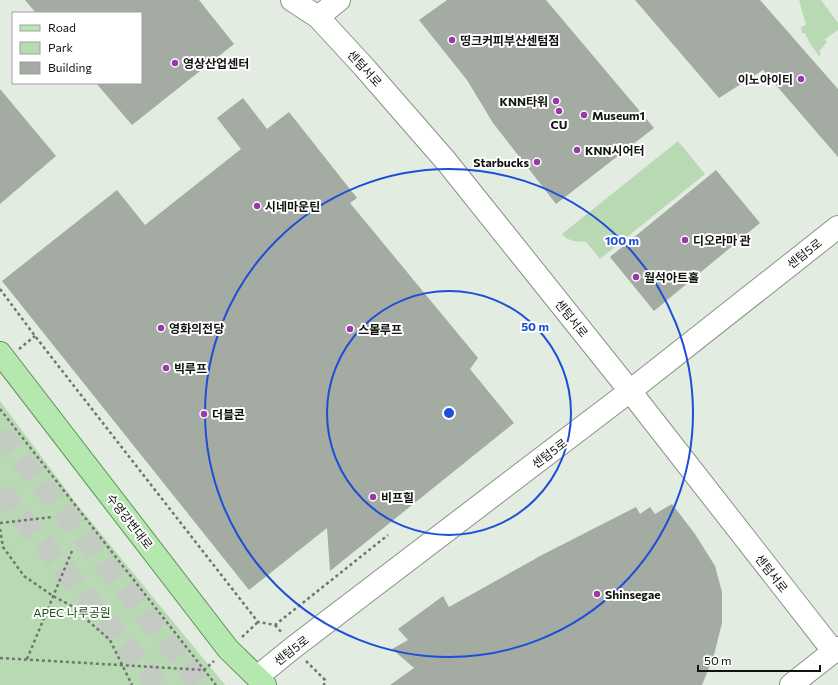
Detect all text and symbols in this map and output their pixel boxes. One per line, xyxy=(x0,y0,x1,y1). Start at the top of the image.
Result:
legend xyxy=(12,12,142,84)
text: Road xyxy=(48,20,76,34)
place label: 띵크커피부산센텀점 xyxy=(460,33,559,47)
marker: 띵크커피부산센텀점 xyxy=(447,35,457,45)
text: Park xyxy=(48,40,74,54)
street label: 센텀서로 xyxy=(345,47,385,89)
place label: 영상산업센터 xyxy=(183,56,249,70)
marker: 영상산업센터 xyxy=(170,58,180,68)
text: Building xyxy=(48,60,92,74)
place label: 이노아이티 xyxy=(738,72,793,86)
marker: 이노아이티 xyxy=(796,74,806,84)
place label: KNN타워 xyxy=(500,94,548,108)
marker: KNN타워 xyxy=(551,96,561,106)
marker: CU xyxy=(554,106,564,116)
place label: Museum1 xyxy=(592,108,645,122)
marker: Museum1 xyxy=(579,110,589,120)
place label: CU xyxy=(551,117,567,131)
place label: KNN시어터 xyxy=(585,143,645,157)
marker: KNN시어터 xyxy=(572,145,582,155)
place label: Starbucks xyxy=(473,155,529,169)
marker: Starbucks xyxy=(532,157,542,167)
place label: 시네마운틴 xyxy=(265,199,320,213)
marker: 시네마운틴 xyxy=(252,201,262,211)
text: 100 m xyxy=(605,233,639,247)
place label: 디오라마 관 xyxy=(693,233,751,247)
marker: 디오라마 관 xyxy=(680,235,690,245)
street label: 센텀5로 xyxy=(784,235,824,271)
place label: 월석아트홀 xyxy=(644,270,699,284)
marker: 월석아트홀 xyxy=(631,272,641,282)
street label: 센텀서로 xyxy=(553,296,591,340)
text: 50 m xyxy=(521,319,549,333)
place label: 영화의전당 xyxy=(169,321,224,335)
place label: 스몰루프 xyxy=(358,322,402,336)
marker: 영화의전당 xyxy=(156,323,166,333)
marker: 스몰루프 xyxy=(345,324,355,334)
place label: 빅루프 xyxy=(174,361,207,375)
marker: 빅루프 xyxy=(161,363,171,373)
centre of rings xyxy=(442,406,456,420)
place label: 더블콘 xyxy=(212,407,245,421)
marker: 더블콘 xyxy=(199,409,209,419)
street label: 센텀5로 xyxy=(529,435,569,471)
place label: 비프힐 xyxy=(381,490,414,504)
street label: 수영강변대로 xyxy=(104,491,156,551)
marker: 비프힐 xyxy=(368,492,378,502)
street label: 센텀서로 xyxy=(753,551,791,595)
place label: Shinsegae xyxy=(605,587,661,601)
marker: Shinsegae xyxy=(592,589,602,599)
park label: APEC 나루공원 xyxy=(33,605,111,619)
street label: 센텀5로 xyxy=(271,632,311,668)
scale bar xyxy=(698,647,820,673)
text: 50 m xyxy=(704,653,732,667)

